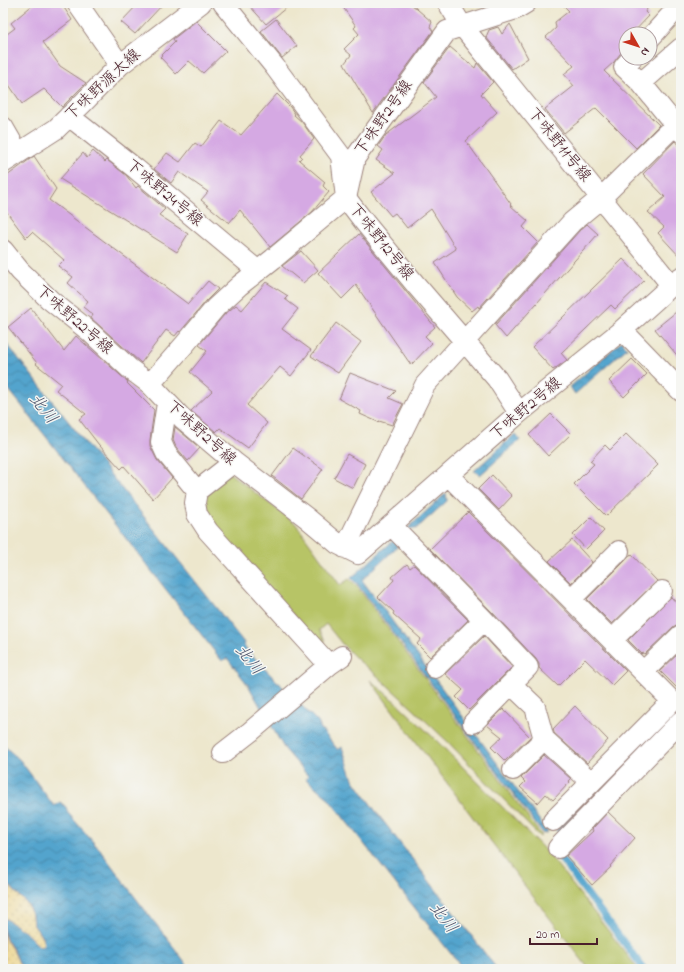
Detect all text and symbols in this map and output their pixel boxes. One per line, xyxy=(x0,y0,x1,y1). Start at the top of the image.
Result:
north arrow xyxy=(618,26,658,66)
street label: 下味野源太線 xyxy=(60,43,146,127)
text: N xyxy=(636,44,654,60)
street label: 下味野2号線 xyxy=(349,75,419,161)
street label: 下味野11号線 xyxy=(521,102,597,188)
street label: 下味野24号線 xyxy=(120,153,208,233)
street label: 下味野12号線 xyxy=(342,198,420,286)
street label: 下味野22号線 xyxy=(30,279,118,361)
street label: 下味野2号線 xyxy=(485,372,567,446)
water label: 北川 xyxy=(23,388,63,430)
street label: 下味野2号線 xyxy=(160,395,242,471)
water label: 北川 xyxy=(229,639,269,681)
water label: 北川 xyxy=(423,897,463,939)
scale bar xyxy=(530,920,597,946)
text: 20 m xyxy=(536,926,559,944)

